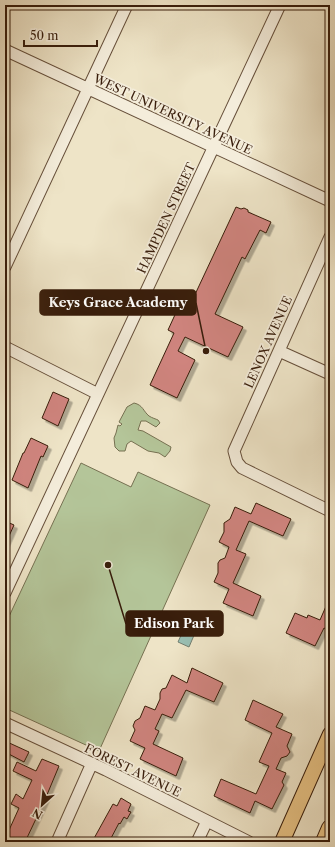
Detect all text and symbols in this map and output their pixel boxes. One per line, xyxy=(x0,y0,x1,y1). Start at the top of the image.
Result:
scale bar xyxy=(24,22,97,48)
text: 50 m xyxy=(30,28,59,43)
street label: WEST UNIVERSITY AVENUE xyxy=(90,70,255,157)
street label: HAMPDEN STREET xyxy=(134,160,198,276)
callout: Keys Grace Academy xyxy=(40,290,196,315)
street label: LENOX AVENUE xyxy=(241,293,295,391)
text: Keys Grace Academy xyxy=(49,294,188,310)
callout: Edison Park xyxy=(126,611,223,636)
text: Edison Park xyxy=(134,615,215,631)
street label: FOREST AVENUE xyxy=(82,740,184,800)
north arrow xyxy=(22,785,62,825)
text: N xyxy=(30,805,45,822)

